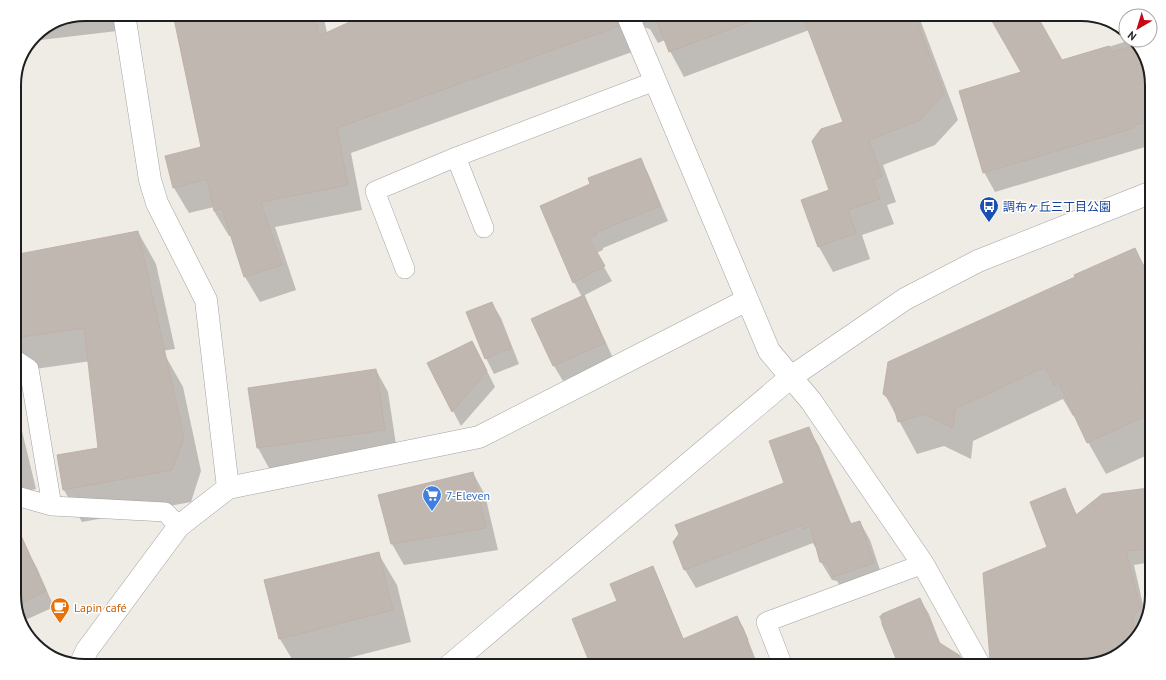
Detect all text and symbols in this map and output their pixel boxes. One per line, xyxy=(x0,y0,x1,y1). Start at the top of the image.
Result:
north arrow xyxy=(1118,8,1158,48)
text: N xyxy=(1125,28,1139,44)
bus stop icon: 調布ヶ丘三丁目公園 xyxy=(978,195,1000,223)
place label: 調布ヶ丘三丁目公園 xyxy=(1003,199,1111,214)
supermarket icon: 7-Eleven xyxy=(421,484,443,512)
place label: 7-Eleven xyxy=(446,488,490,503)
cafe icon: Lapin café xyxy=(49,596,71,624)
place label: Lapin café xyxy=(74,600,127,615)

